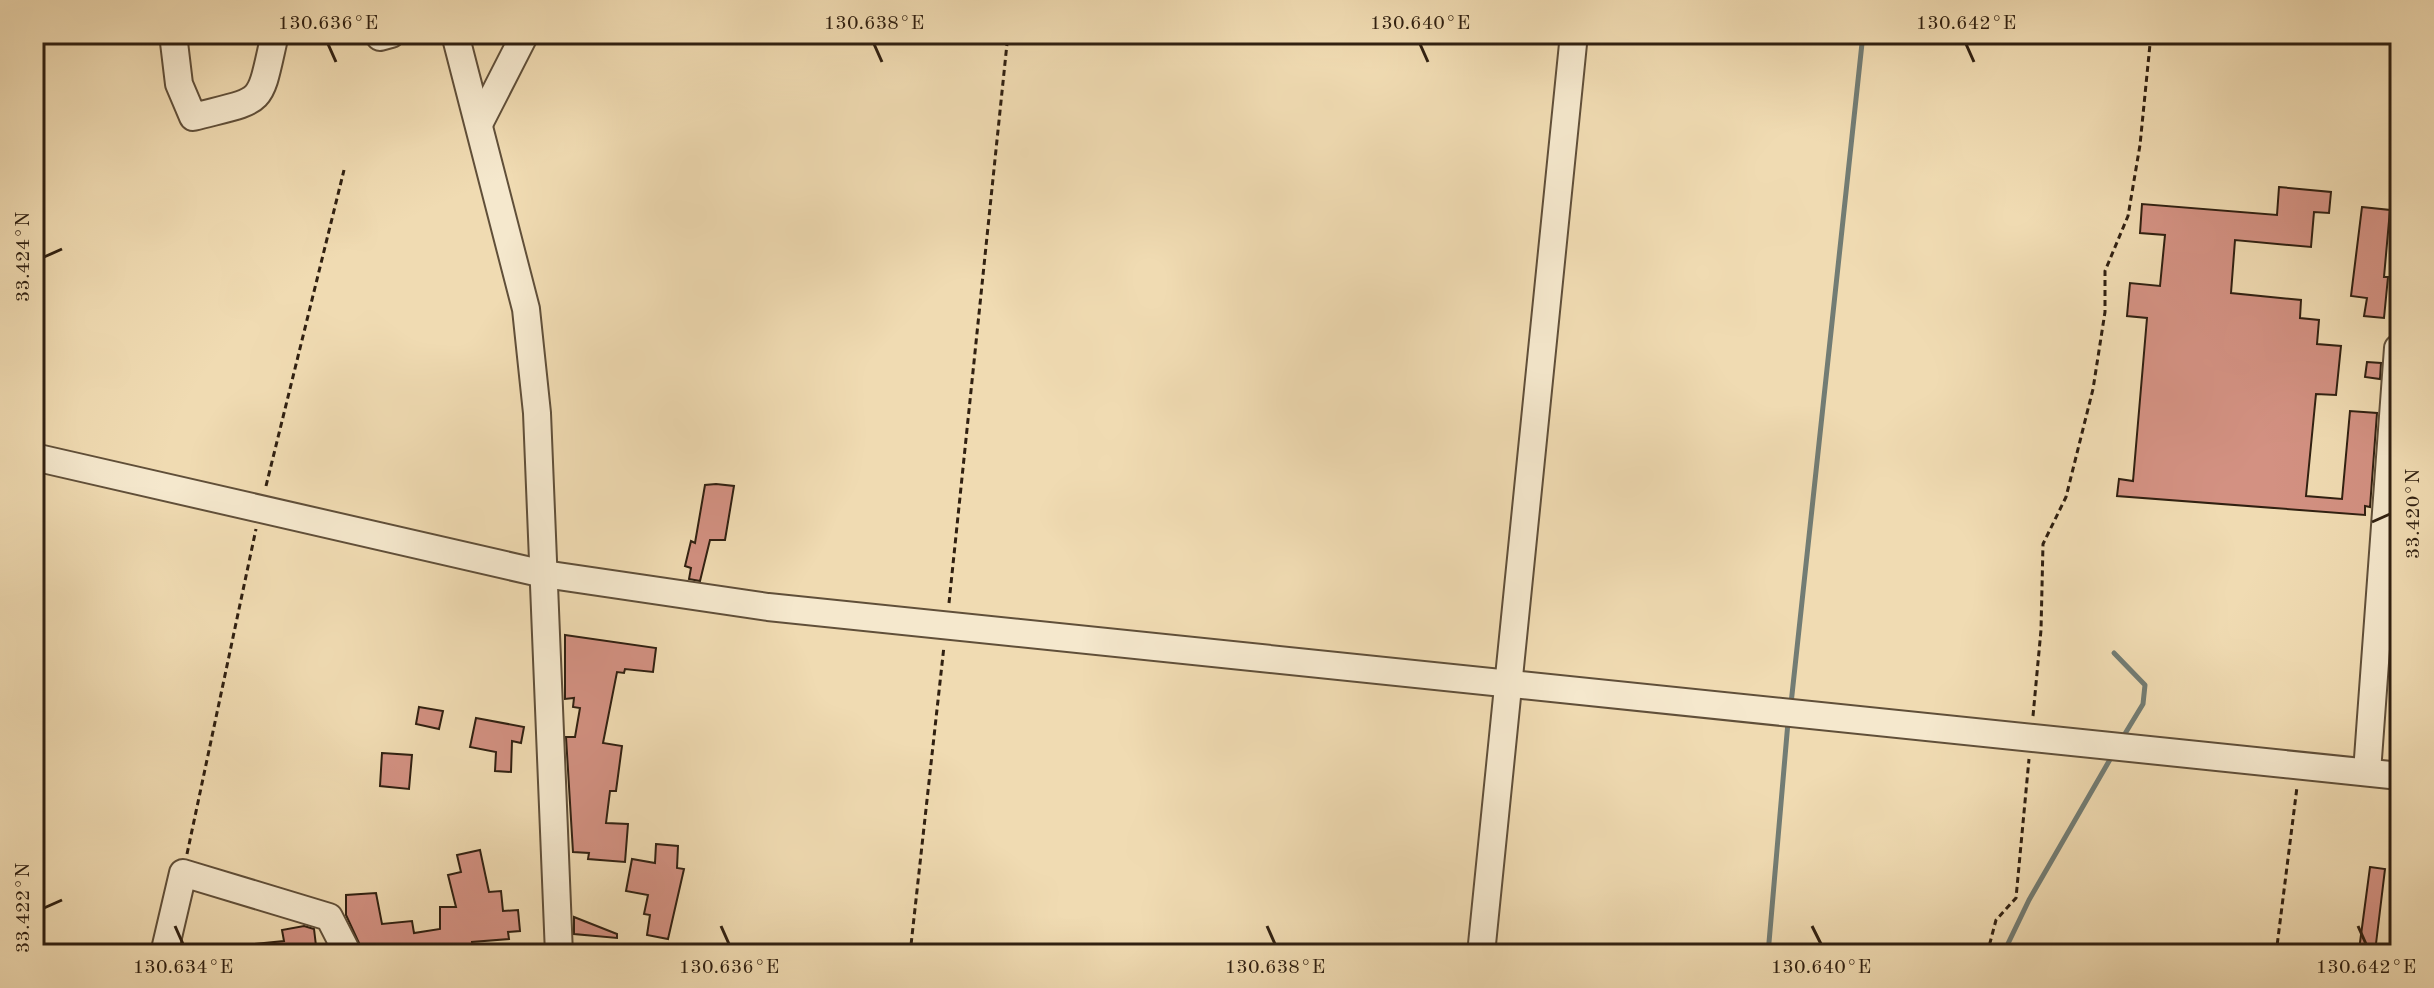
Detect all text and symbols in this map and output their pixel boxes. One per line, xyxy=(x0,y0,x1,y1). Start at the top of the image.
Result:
text: 130.636°E xyxy=(278,14,378,34)
text: 130.638°E xyxy=(824,14,924,34)
text: 130.640°E xyxy=(1370,14,1470,34)
text: 130.642°E xyxy=(1916,14,2016,34)
text: 33.424°N xyxy=(14,212,34,302)
text: 33.420°N xyxy=(2404,469,2424,559)
text: 33.422°N xyxy=(14,863,34,953)
text: 130.634°E xyxy=(133,958,233,978)
text: 130.636°E xyxy=(679,958,779,978)
text: 130.638°E xyxy=(1225,958,1325,978)
text: 130.640°E xyxy=(1771,958,1871,978)
text: 130.642°E xyxy=(2316,958,2416,978)

